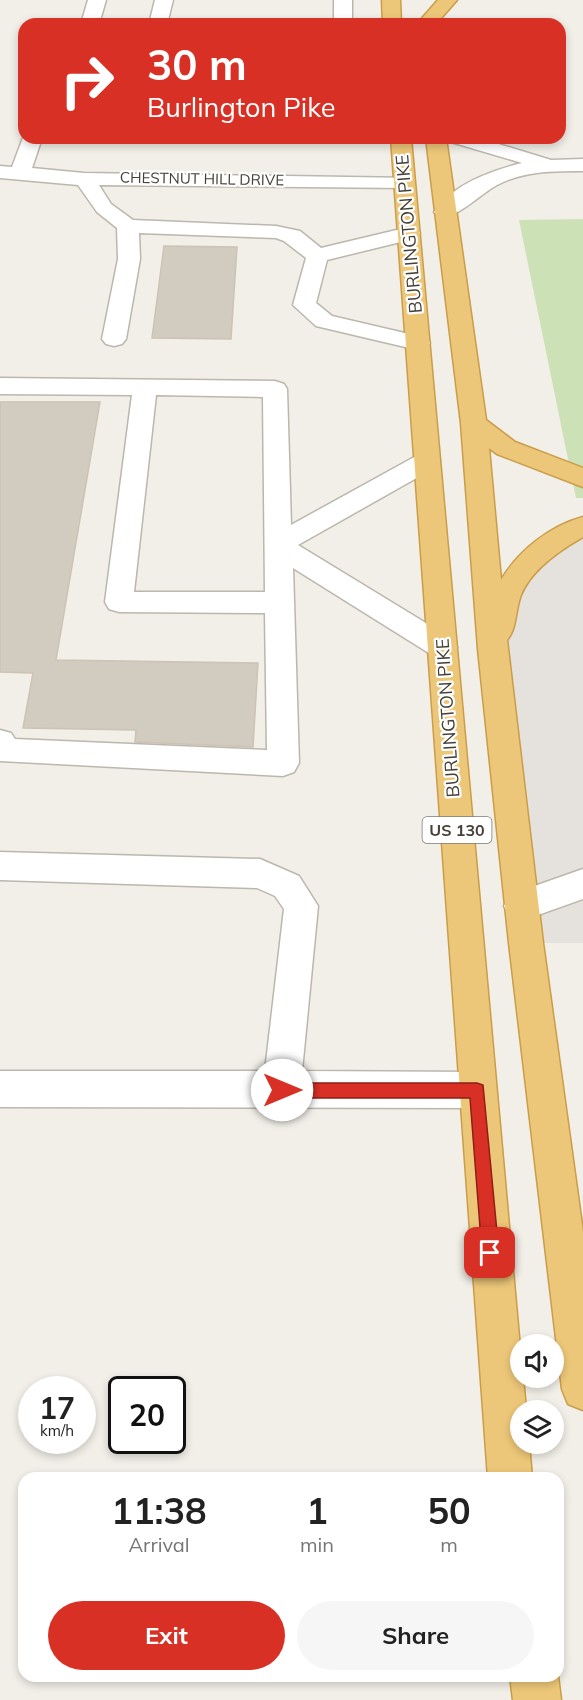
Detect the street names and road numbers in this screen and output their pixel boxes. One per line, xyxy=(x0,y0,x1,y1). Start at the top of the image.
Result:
street label: BURLINGTON PIKE xyxy=(390,154,427,314)
street label: CHESTNUT HILL DRIVE xyxy=(120,168,284,189)
street label: BURLINGTON PIKE xyxy=(430,638,465,798)
road number: US 130 xyxy=(422,817,492,843)

